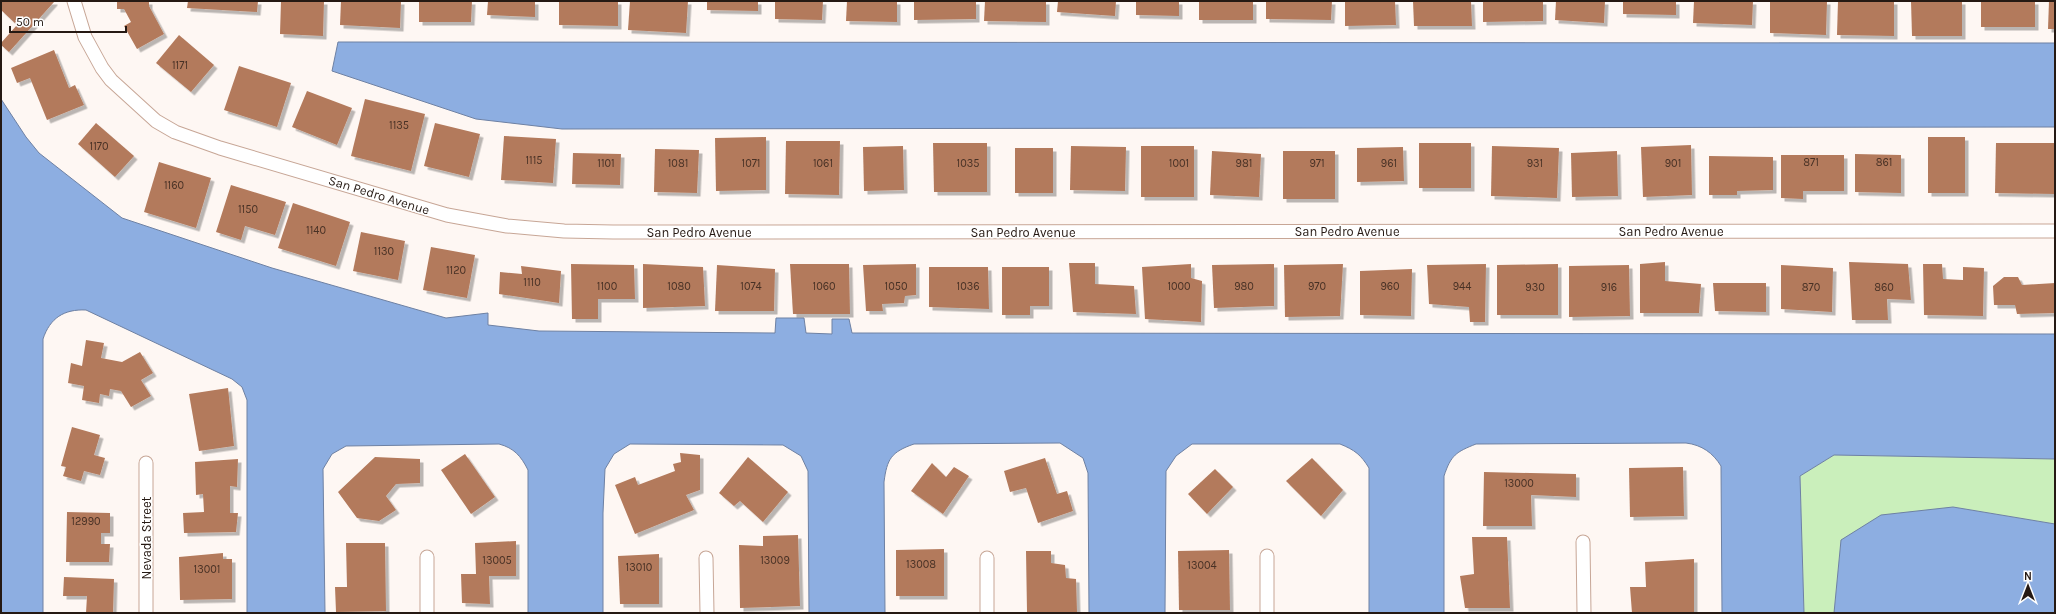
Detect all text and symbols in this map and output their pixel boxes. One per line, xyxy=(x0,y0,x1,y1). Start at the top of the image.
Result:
scale bar xyxy=(10,8,126,34)
text: 50 m xyxy=(16,15,44,29)
house number: 1171 xyxy=(172,59,188,72)
house number: 1135 xyxy=(389,119,409,132)
house number: 1170 xyxy=(90,140,108,153)
house number: 1115 xyxy=(525,154,543,167)
house number: 871 xyxy=(1803,156,1819,169)
house number: 861 xyxy=(1876,156,1892,169)
house number: 1101 xyxy=(597,157,615,170)
house number: 1081 xyxy=(668,157,688,170)
house number: 1071 xyxy=(742,157,760,170)
house number: 1061 xyxy=(813,157,833,170)
house number: 1035 xyxy=(957,157,979,170)
house number: 1001 xyxy=(1169,157,1189,170)
house number: 981 xyxy=(1236,157,1252,170)
house number: 971 xyxy=(1309,157,1325,170)
house number: 961 xyxy=(1381,157,1397,170)
house number: 931 xyxy=(1527,157,1543,170)
house number: 901 xyxy=(1665,157,1681,170)
street label: San Pedro Avenue xyxy=(327,172,432,218)
house number: 1160 xyxy=(164,179,184,192)
house number: 1150 xyxy=(238,203,258,216)
house number: 1140 xyxy=(306,224,326,237)
street label: San Pedro Avenue xyxy=(1294,224,1400,239)
street label: San Pedro Avenue xyxy=(1618,224,1724,239)
street label: San Pedro Avenue xyxy=(646,225,752,240)
street label: San Pedro Avenue xyxy=(970,225,1076,240)
house number: 1130 xyxy=(374,245,394,258)
house number: 1120 xyxy=(446,264,466,277)
house number: 1110 xyxy=(523,276,541,289)
house number: 1100 xyxy=(597,280,617,293)
house number: 1080 xyxy=(667,280,691,293)
house number: 1074 xyxy=(740,280,762,293)
house number: 1060 xyxy=(813,280,836,293)
house number: 1050 xyxy=(885,280,907,293)
house number: 1036 xyxy=(957,280,979,293)
house number: 1000 xyxy=(1167,280,1191,293)
house number: 980 xyxy=(1234,280,1254,293)
house number: 970 xyxy=(1308,280,1326,293)
house number: 960 xyxy=(1380,280,1400,293)
house number: 944 xyxy=(1453,280,1471,293)
house number: 930 xyxy=(1525,281,1545,294)
house number: 916 xyxy=(1601,281,1617,294)
house number: 870 xyxy=(1802,281,1820,294)
house number: 860 xyxy=(1874,281,1894,294)
house number: 13000 xyxy=(1504,477,1534,490)
street label: Nevada Street xyxy=(139,496,154,579)
house number: 12990 xyxy=(71,515,101,528)
house number: 13005 xyxy=(482,554,512,567)
house number: 13009 xyxy=(760,554,790,567)
house number: 13008 xyxy=(906,558,936,571)
house number: 13004 xyxy=(1187,559,1217,572)
house number: 13010 xyxy=(626,561,652,574)
house number: 13001 xyxy=(194,563,220,576)
north arrow xyxy=(2008,566,2048,606)
text: N xyxy=(2024,570,2032,583)

